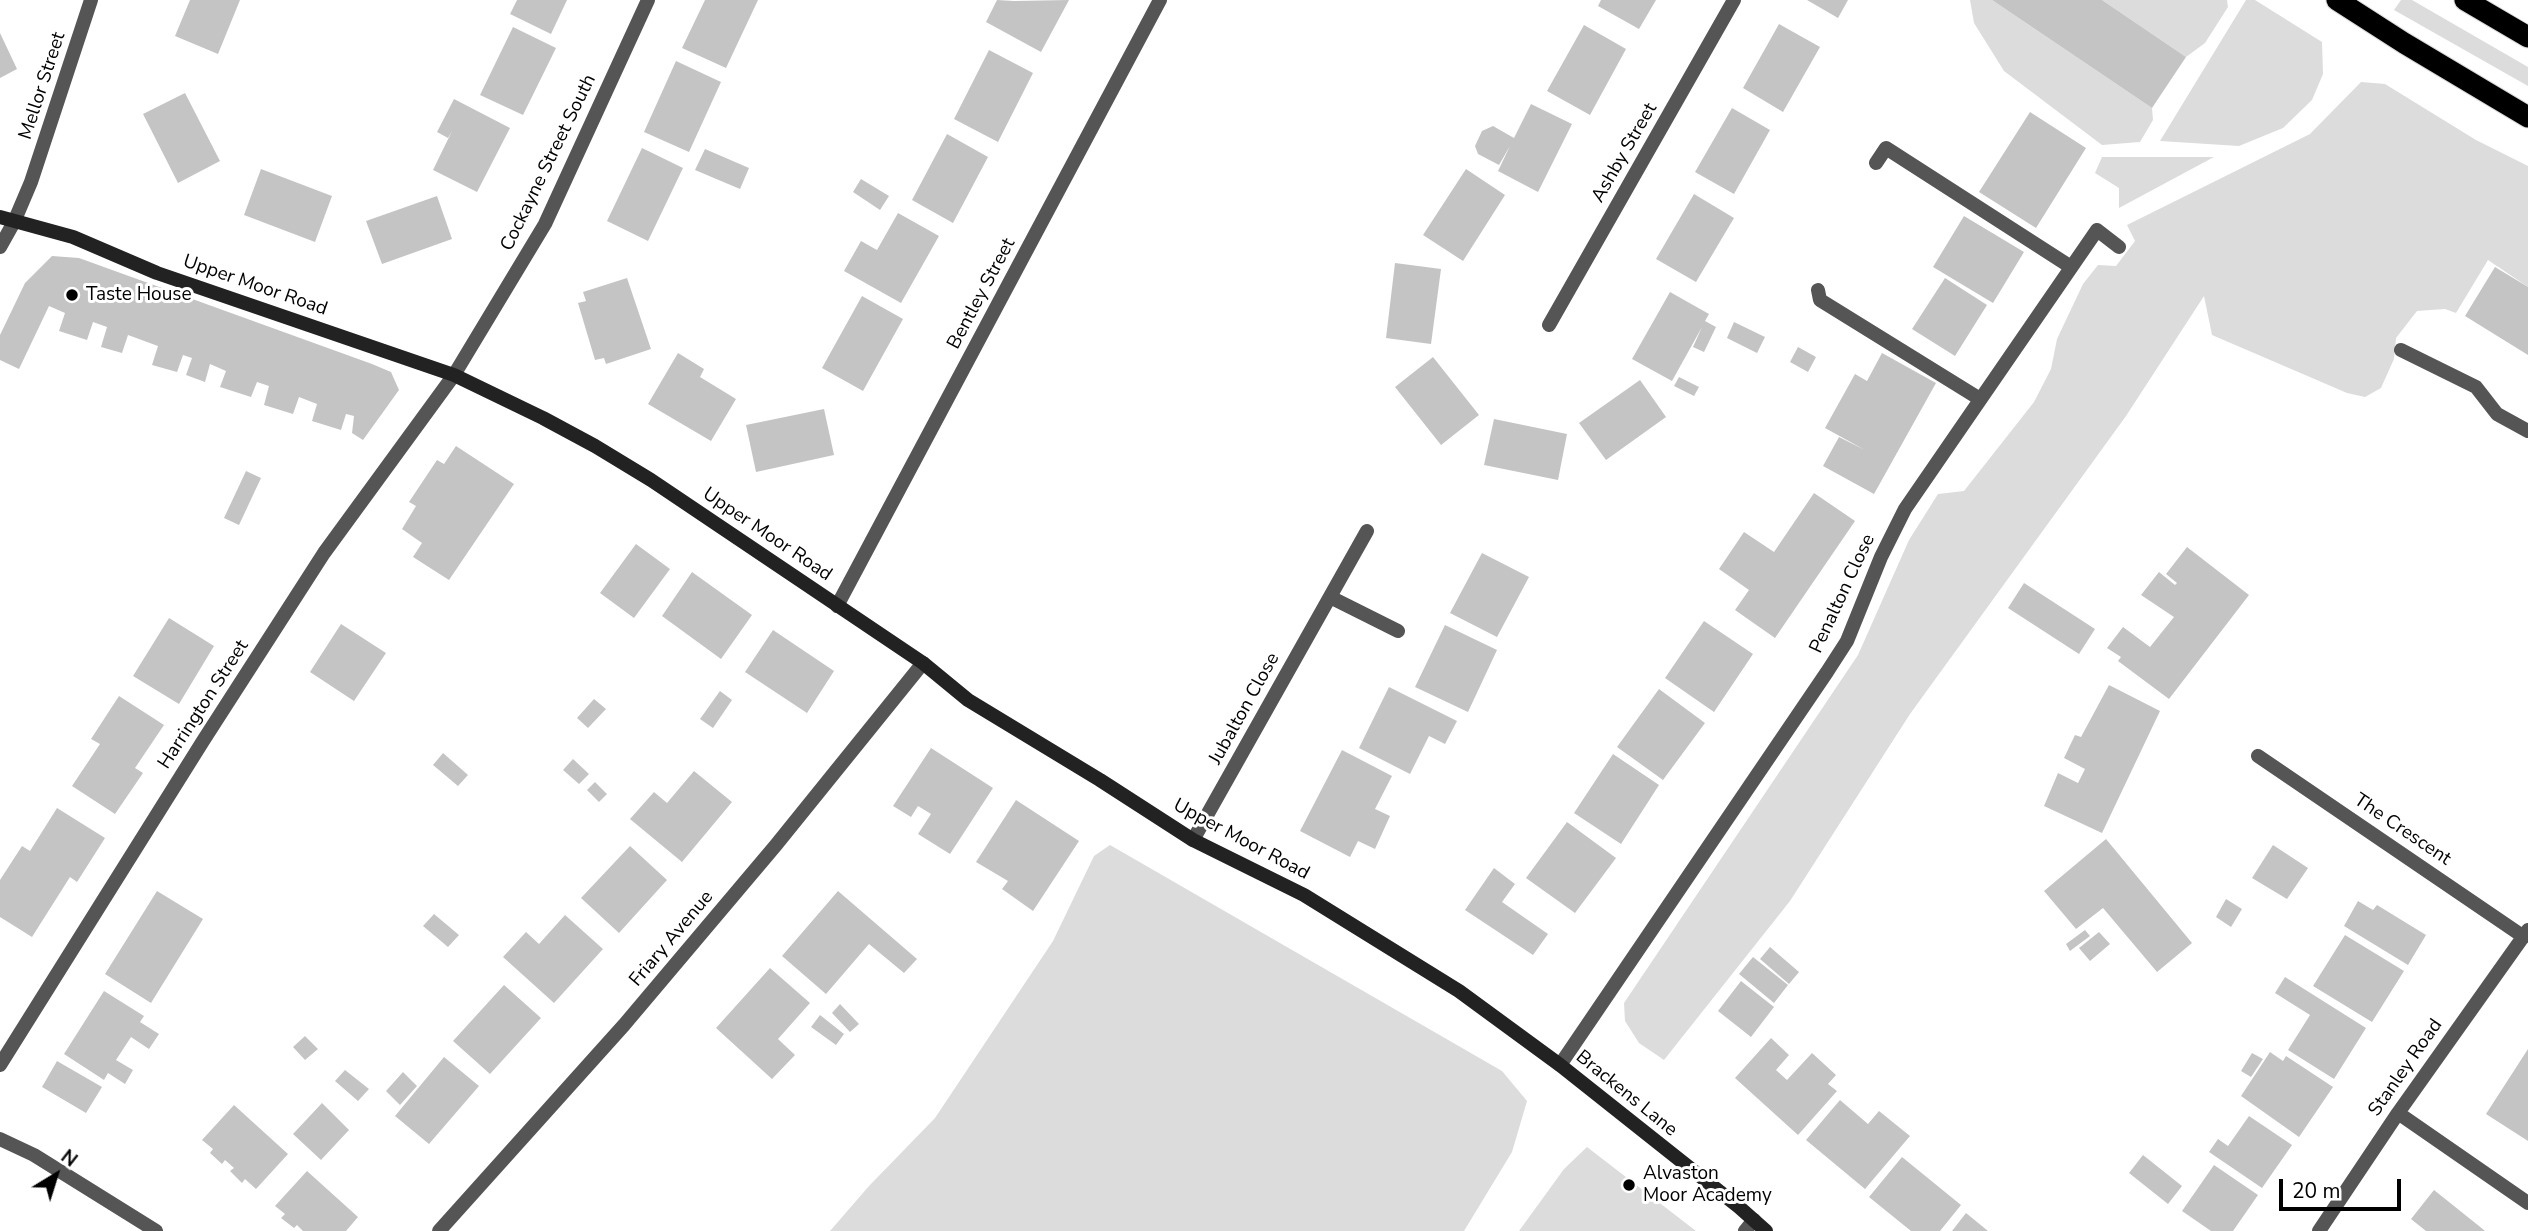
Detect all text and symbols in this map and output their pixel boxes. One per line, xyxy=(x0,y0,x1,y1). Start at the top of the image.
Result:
street label: Mellor Street xyxy=(15,29,71,143)
street label: Cockayne Street South xyxy=(496,71,602,255)
street label: Ashby Street xyxy=(1587,99,1663,207)
street label: Bentley Street xyxy=(943,235,1021,353)
street label: Upper Moor Road xyxy=(180,251,330,321)
place label: Taste House xyxy=(86,284,192,306)
marker: Taste House xyxy=(64,287,80,303)
street label: Upper Moor Road xyxy=(698,483,836,587)
street label: Penalton Close xyxy=(1805,531,1881,657)
street label: Harrington Street xyxy=(154,636,254,774)
street label: Jubalton Close xyxy=(1205,649,1285,769)
street label: The Crescent xyxy=(2349,789,2455,871)
street label: Upper Moor Road xyxy=(1169,794,1313,886)
street label: Friary Avenue xyxy=(625,886,719,992)
street label: Stanley Road xyxy=(2364,1015,2448,1121)
street label: Brackens Lane xyxy=(1571,1046,1681,1142)
north arrow xyxy=(21,1140,91,1210)
text: N xyxy=(55,1144,83,1173)
place label: Alvaston Moor Academy xyxy=(1643,1163,1772,1207)
scale bar xyxy=(2283,1164,2406,1208)
marker: Alvaston Moor Academy xyxy=(1621,1177,1637,1193)
text: 20 m xyxy=(2292,1177,2341,1205)

